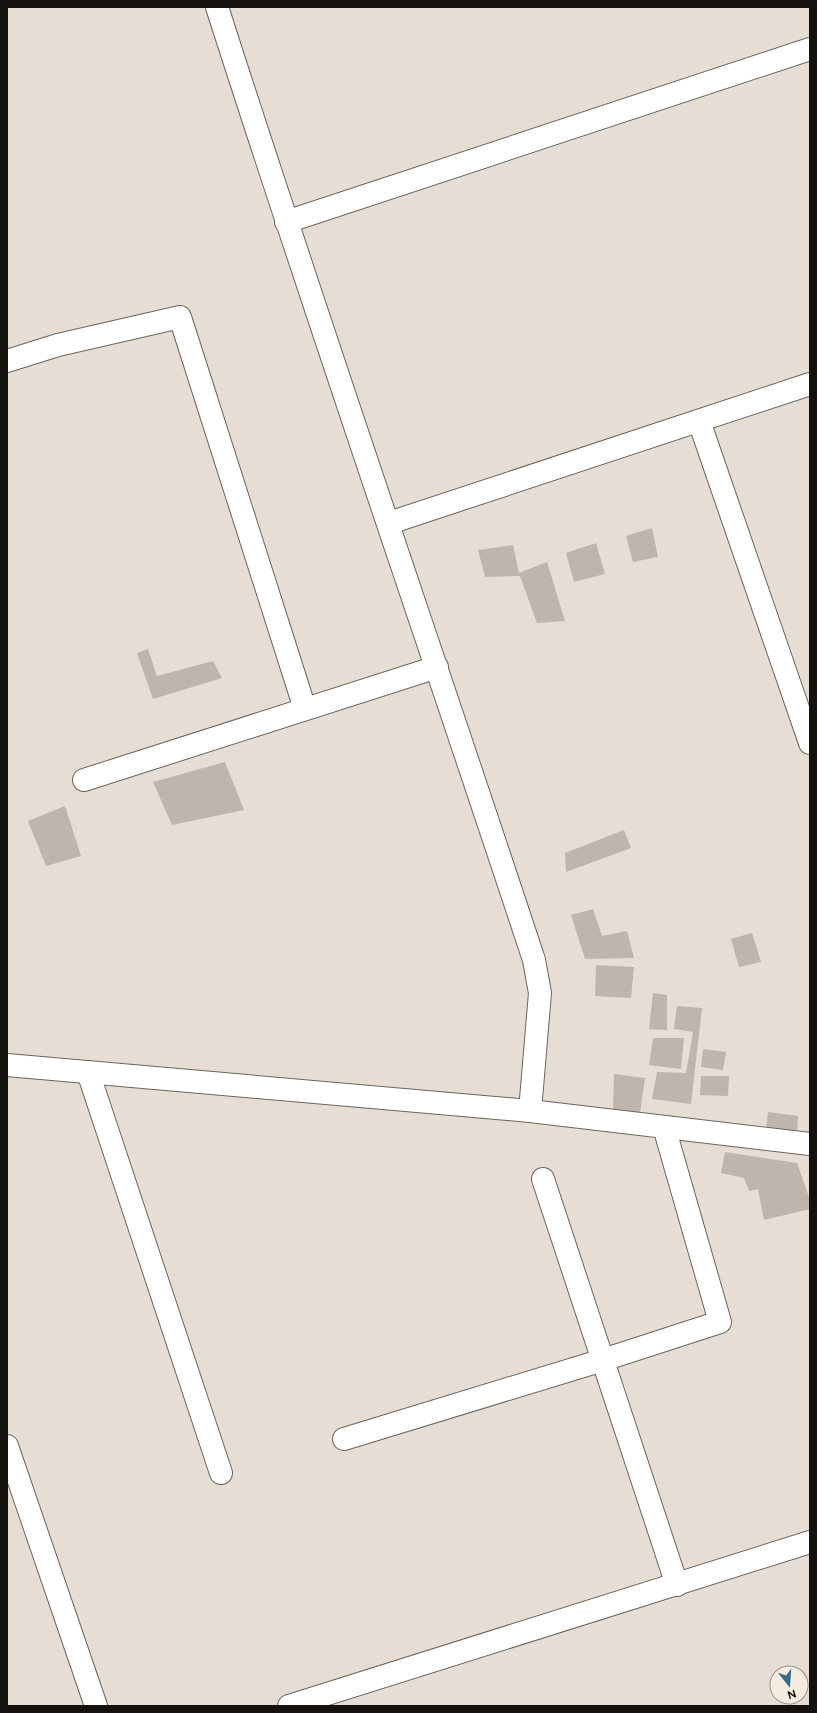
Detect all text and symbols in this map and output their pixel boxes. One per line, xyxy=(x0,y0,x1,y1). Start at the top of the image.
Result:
north arrow xyxy=(769,1665,809,1705)
text: N xyxy=(786,1687,798,1702)

